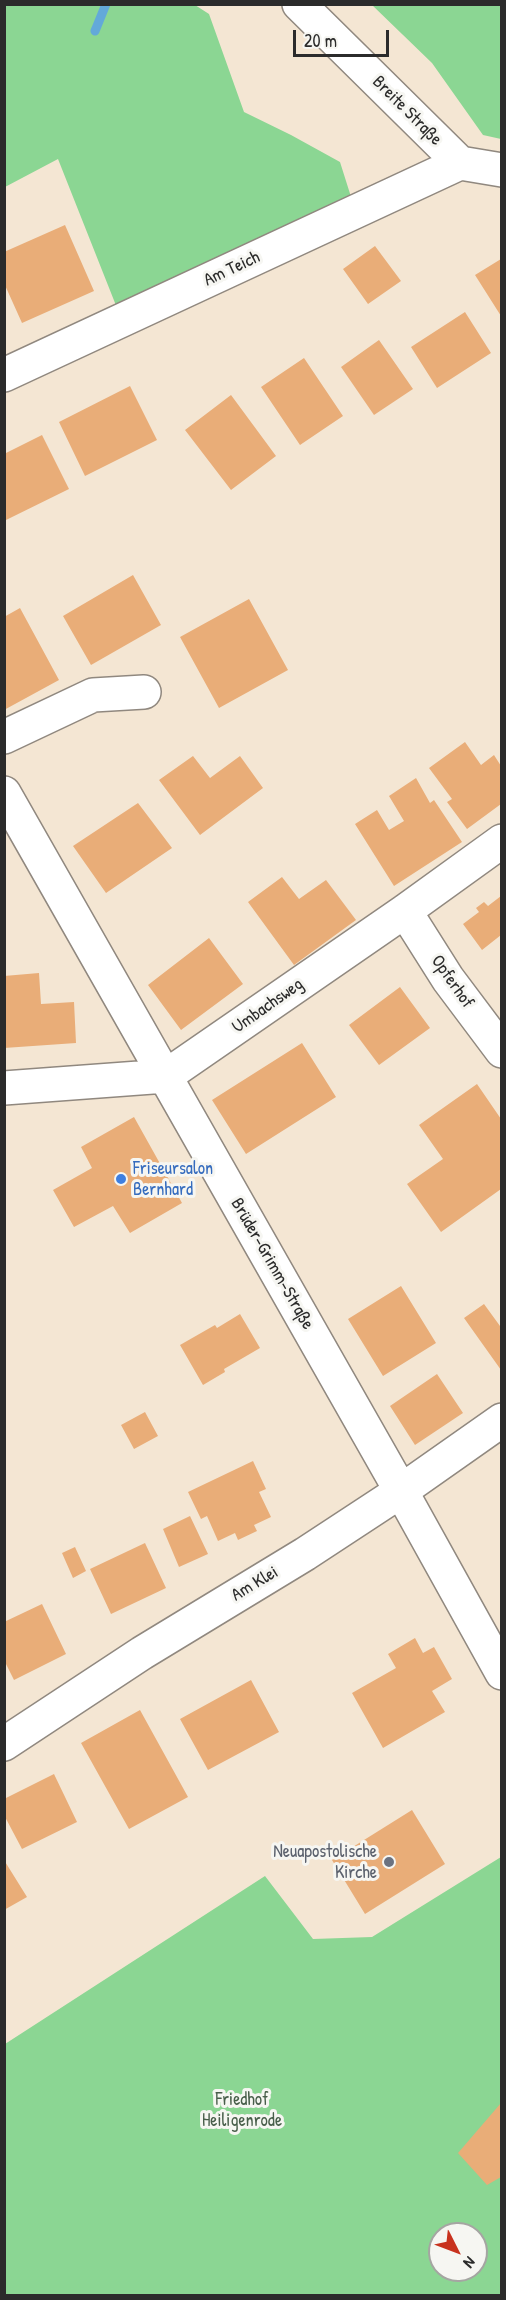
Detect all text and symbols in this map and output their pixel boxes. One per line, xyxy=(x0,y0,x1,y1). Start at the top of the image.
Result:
scale bar xyxy=(296,18,392,56)
text: 20 m xyxy=(304,28,337,53)
street label: Breite Straße xyxy=(368,72,446,150)
street label: Am Teich xyxy=(201,247,263,291)
street label: Opferhof xyxy=(426,951,478,1013)
street label: Umbachsweg xyxy=(228,974,308,1038)
place label: Friseursalon Bernhard xyxy=(133,1158,213,1200)
marker: Friseursalon Bernhard xyxy=(114,1172,128,1186)
street label: Brüder-Grimm-Straße xyxy=(226,1194,318,1334)
street label: Am Klei xyxy=(228,1562,282,1606)
place label: Neuapostolische Kirche xyxy=(273,1841,377,1884)
marker: Neuapostolische Kirche xyxy=(382,1855,396,1869)
park label: Friedhof Heiligenrode xyxy=(202,2089,282,2132)
north arrow xyxy=(428,2222,488,2282)
text: N xyxy=(459,2252,481,2273)

